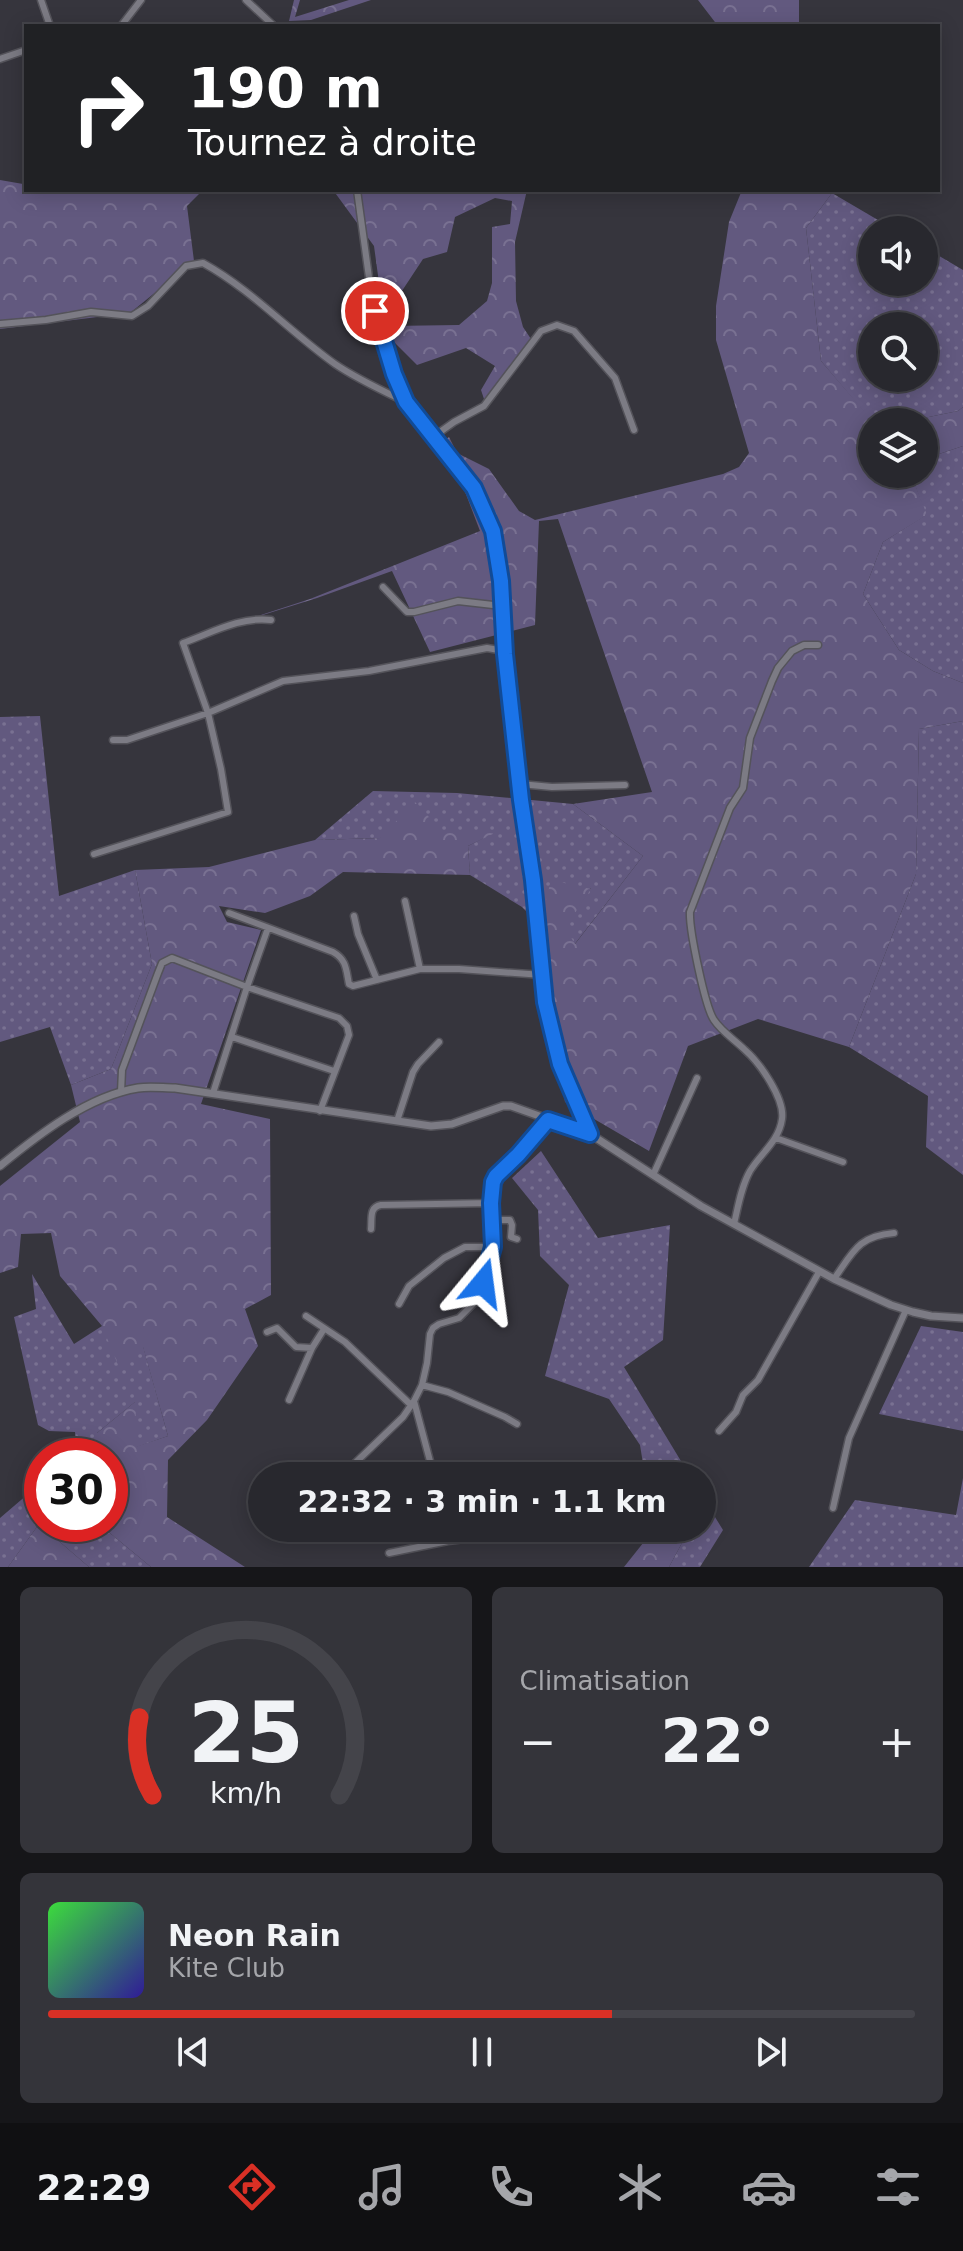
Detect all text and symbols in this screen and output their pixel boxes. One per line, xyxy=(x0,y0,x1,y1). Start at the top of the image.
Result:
text: 190 m xyxy=(188,55,383,120)
icon: right xyxy=(56,56,160,160)
text: Tournez à droite xyxy=(188,122,477,163)
map controls xyxy=(858,216,938,488)
button: sound xyxy=(858,216,938,296)
pin xyxy=(341,277,409,345)
icon: arrive xyxy=(353,289,397,333)
button: search xyxy=(858,312,938,392)
button: layers xyxy=(858,408,938,488)
position arrow xyxy=(441,1241,525,1325)
speed limit sign: 30 xyxy=(24,1438,128,1542)
text: 22:32 · 3 min · 1.1 km xyxy=(297,1484,667,1519)
text: Climatisation xyxy=(520,1666,690,1696)
text: 25 xyxy=(188,1685,304,1782)
text: 22° xyxy=(661,1706,774,1776)
text: − xyxy=(520,1716,556,1767)
text: + xyxy=(878,1716,915,1767)
text: km/h xyxy=(210,1776,282,1810)
text: Neon Rain xyxy=(168,1918,341,1953)
text: Kite Club xyxy=(168,1953,285,1983)
icon: previous xyxy=(171,2030,215,2074)
icon: pause xyxy=(460,2030,504,2074)
icon: next xyxy=(749,2030,793,2074)
icon: directions xyxy=(224,2159,280,2215)
icon: music xyxy=(354,2159,410,2215)
icon: phone xyxy=(483,2159,539,2215)
icon: climate xyxy=(612,2159,668,2215)
icon: car xyxy=(741,2159,797,2215)
icon: filters xyxy=(870,2159,926,2215)
text: 22:29 xyxy=(37,2167,151,2208)

